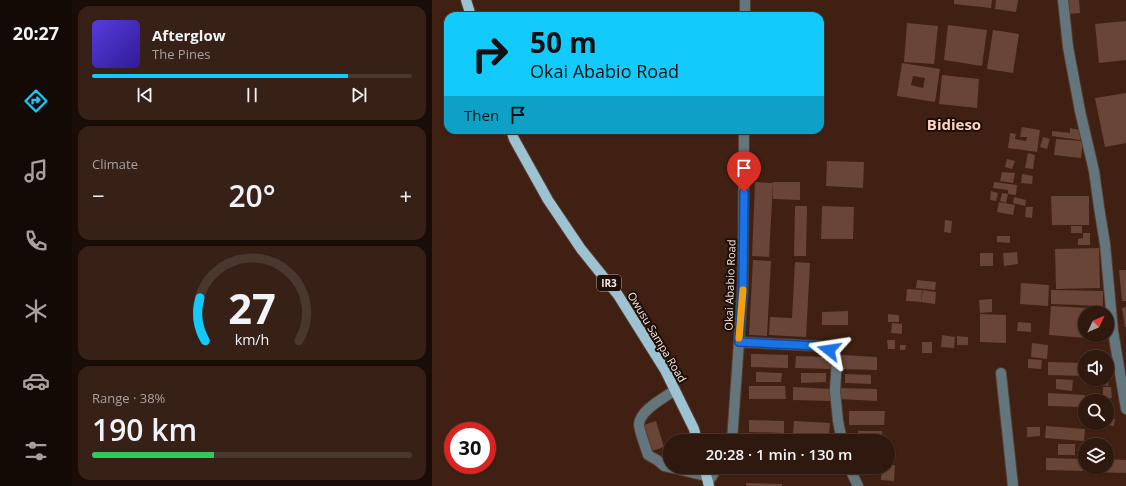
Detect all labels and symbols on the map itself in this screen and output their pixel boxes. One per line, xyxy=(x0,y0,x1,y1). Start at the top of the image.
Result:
district label: Bidieso xyxy=(927,114,981,134)
pin xyxy=(727,151,761,192)
street label: Okai Ababio Road xyxy=(720,239,739,331)
road number: IR3 xyxy=(597,275,621,291)
street label: Owusu Sampa Road xyxy=(624,289,690,385)
north arrow xyxy=(1078,306,1114,342)
position arrow xyxy=(808,329,850,371)
speed limit sign: 30 xyxy=(444,422,496,474)

